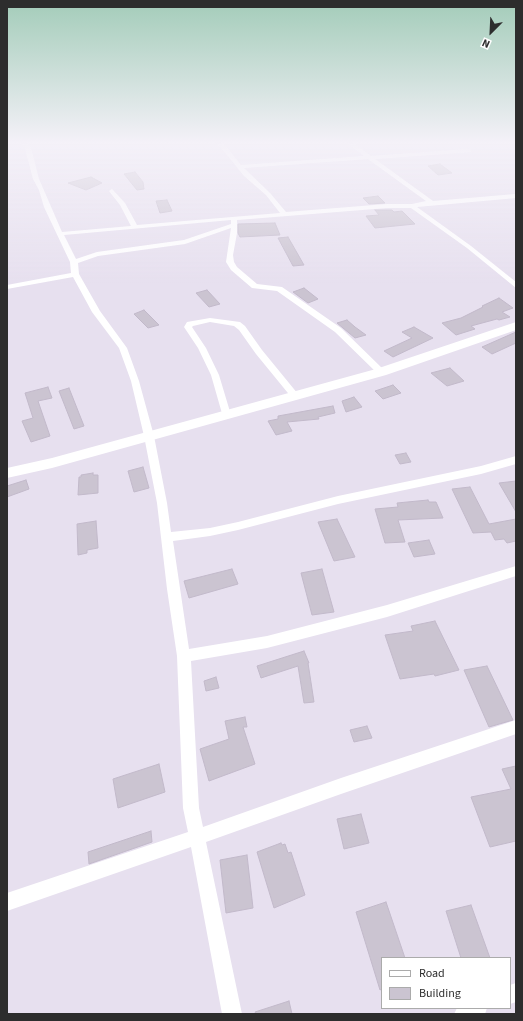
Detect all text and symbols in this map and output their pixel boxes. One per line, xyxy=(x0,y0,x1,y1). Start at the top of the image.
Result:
north arrow xyxy=(471,12,511,52)
text: N xyxy=(480,35,492,52)
legend xyxy=(381,957,511,1009)
text: Road xyxy=(419,965,445,982)
text: Building xyxy=(419,985,461,1002)

